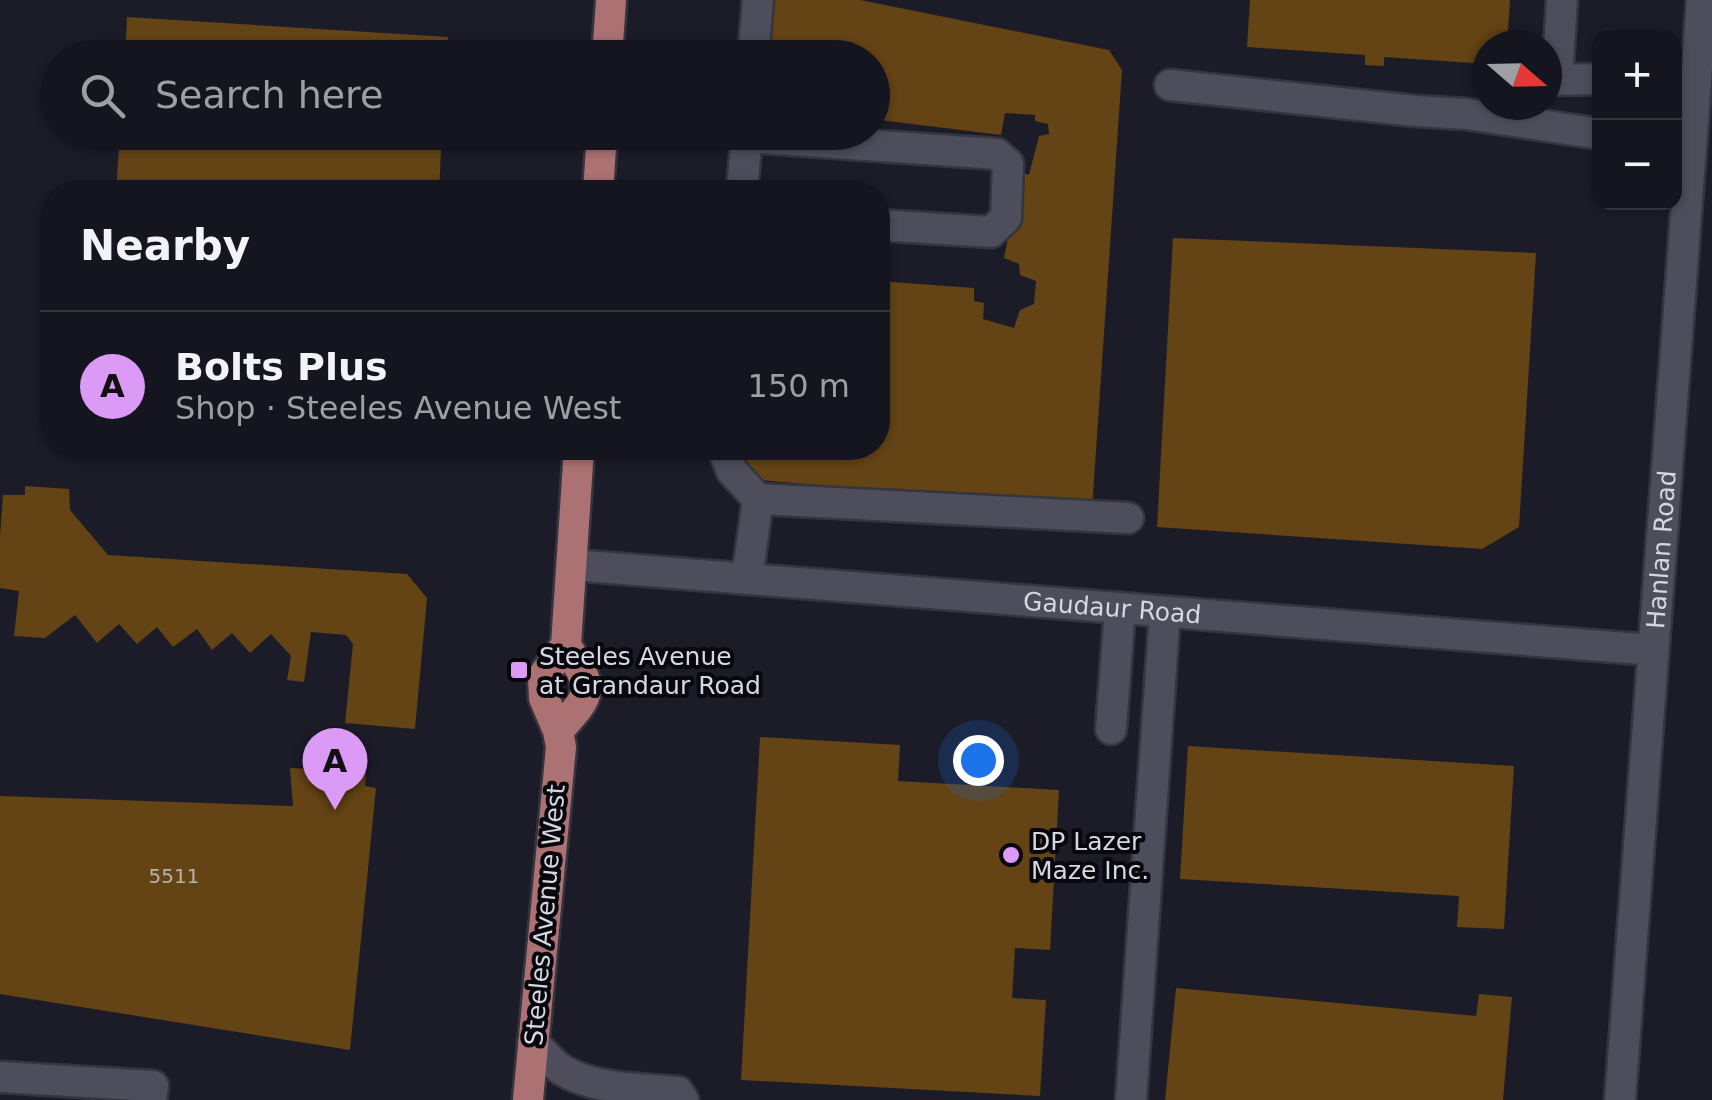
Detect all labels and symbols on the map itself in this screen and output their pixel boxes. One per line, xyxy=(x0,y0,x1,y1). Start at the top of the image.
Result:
north arrow xyxy=(1472,30,1562,120)
street label: Hanlan Road xyxy=(1641,469,1681,630)
street label: Gaudaur Road xyxy=(1022,586,1202,629)
place label: Steeles Avenue at Grandaur Road xyxy=(539,642,761,700)
marker: Steeles Avenue at Grandaur Road xyxy=(508,659,530,681)
pin: A xyxy=(302,728,368,810)
your location xyxy=(953,735,1004,786)
street label: Steeles Avenue West xyxy=(519,783,571,1047)
place label: DP Lazer Maze Inc. xyxy=(1031,827,1149,885)
marker: DP Lazer Maze Inc. xyxy=(1000,844,1022,866)
house number: 5511 xyxy=(149,864,199,888)

